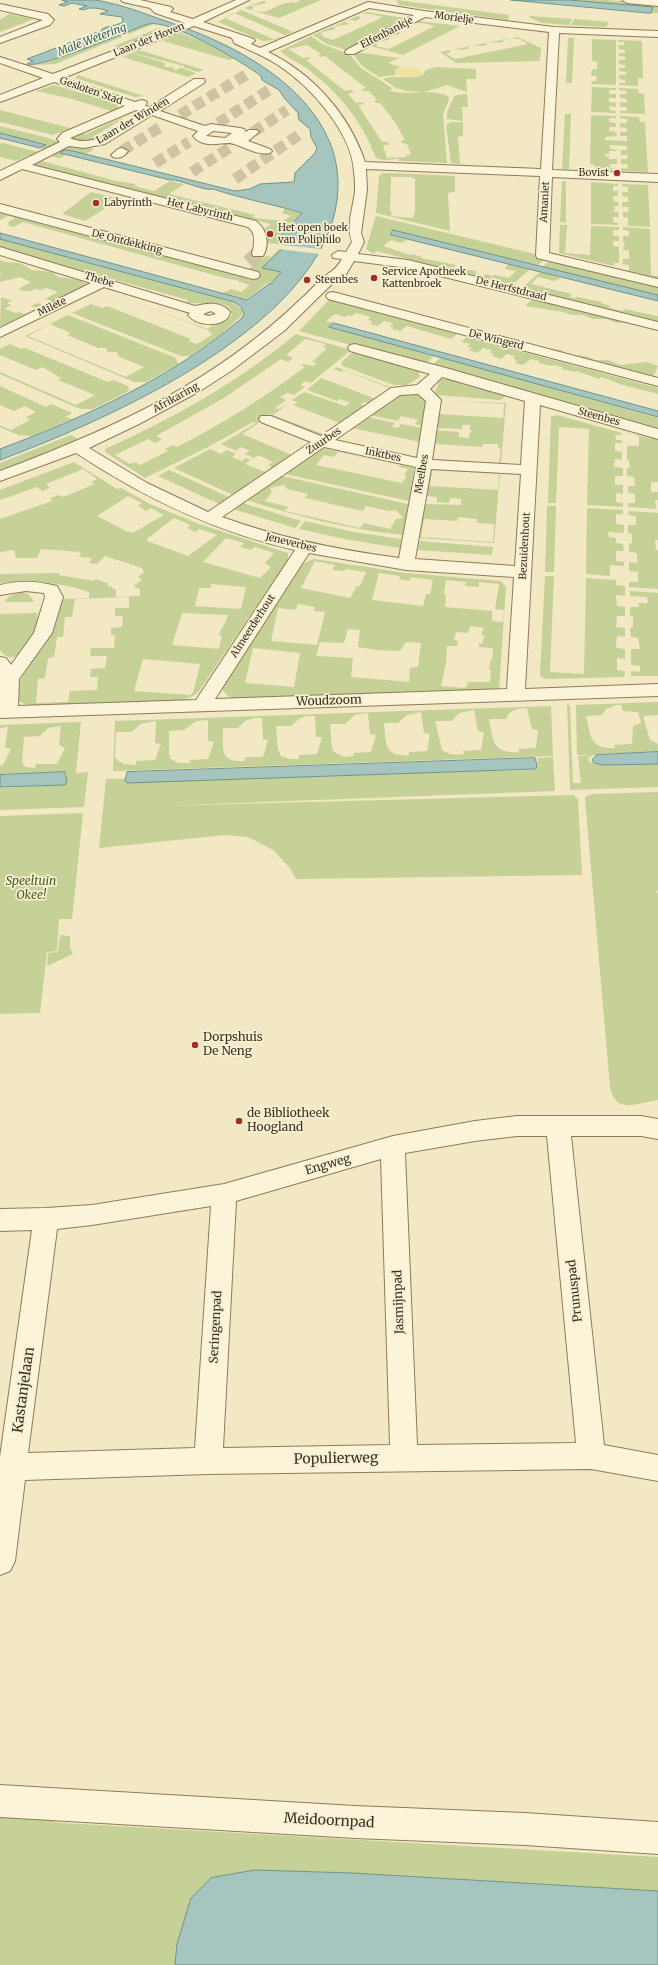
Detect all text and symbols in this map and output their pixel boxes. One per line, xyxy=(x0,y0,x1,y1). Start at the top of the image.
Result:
street label: Morielje xyxy=(434,9,474,27)
street label: Elfenbankje xyxy=(359,15,415,51)
street label: Laan der Hoven xyxy=(112,20,186,60)
water label: Male Wetering xyxy=(56,21,128,59)
street label: Gesloten Stad xyxy=(58,75,124,107)
street label: Laan der Winden xyxy=(94,95,172,147)
place label: Bovist xyxy=(579,167,609,179)
marker: Bovist xyxy=(612,168,622,178)
street label: Amaniet xyxy=(538,181,552,223)
street label: Het Labyrinth xyxy=(166,196,234,224)
place label: Labyrinth xyxy=(104,197,152,209)
marker: Labyrinth xyxy=(91,198,101,208)
place label: Het open boek van Poliphilo xyxy=(278,222,348,246)
street label: De Ontdekking xyxy=(90,227,164,257)
marker: Het open boek van Poliphilo xyxy=(265,229,275,239)
place label: Service Apotheek Kattenbroek xyxy=(382,266,466,290)
street label: Thebe xyxy=(83,270,115,290)
marker: Service Apotheek Kattenbroek xyxy=(369,273,379,283)
place label: Steenbes xyxy=(315,274,358,286)
street label: De Herfstdraad xyxy=(474,274,548,304)
marker: Steenbes xyxy=(302,275,312,285)
street label: Milete xyxy=(36,295,68,319)
street label: De Wingerd xyxy=(467,327,525,353)
street label: Afrikaring xyxy=(151,380,201,416)
street label: Steenbes xyxy=(577,405,621,429)
street label: Zuurbes xyxy=(304,425,344,457)
street label: Inktbes xyxy=(364,445,402,465)
street label: Meelbes xyxy=(413,453,431,495)
street label: Bezuidenhout xyxy=(517,512,533,580)
street label: Jeneverbes xyxy=(264,531,318,555)
street label: Almeerderhout xyxy=(228,592,278,660)
street label: Woudzoom xyxy=(296,693,362,709)
park label: Speeltuin Okee! xyxy=(6,875,56,903)
place label: Dorpshuis De Neng xyxy=(203,1031,263,1059)
marker: Dorpshuis De Neng xyxy=(190,1040,200,1050)
place label: de Bibliotheek Hoogland xyxy=(247,1107,330,1135)
marker: de Bibliotheek Hoogland xyxy=(234,1116,244,1126)
street label: Engweg xyxy=(304,1152,352,1178)
street label: Prunuspad xyxy=(565,1259,585,1323)
street label: Jasmijnpad xyxy=(391,1270,407,1334)
street label: Seringenpad xyxy=(207,1290,225,1364)
street label: Kastanjelaan xyxy=(10,1346,38,1434)
street label: Populierweg xyxy=(294,1450,378,1468)
street label: Meidoornpad xyxy=(283,1810,375,1832)

